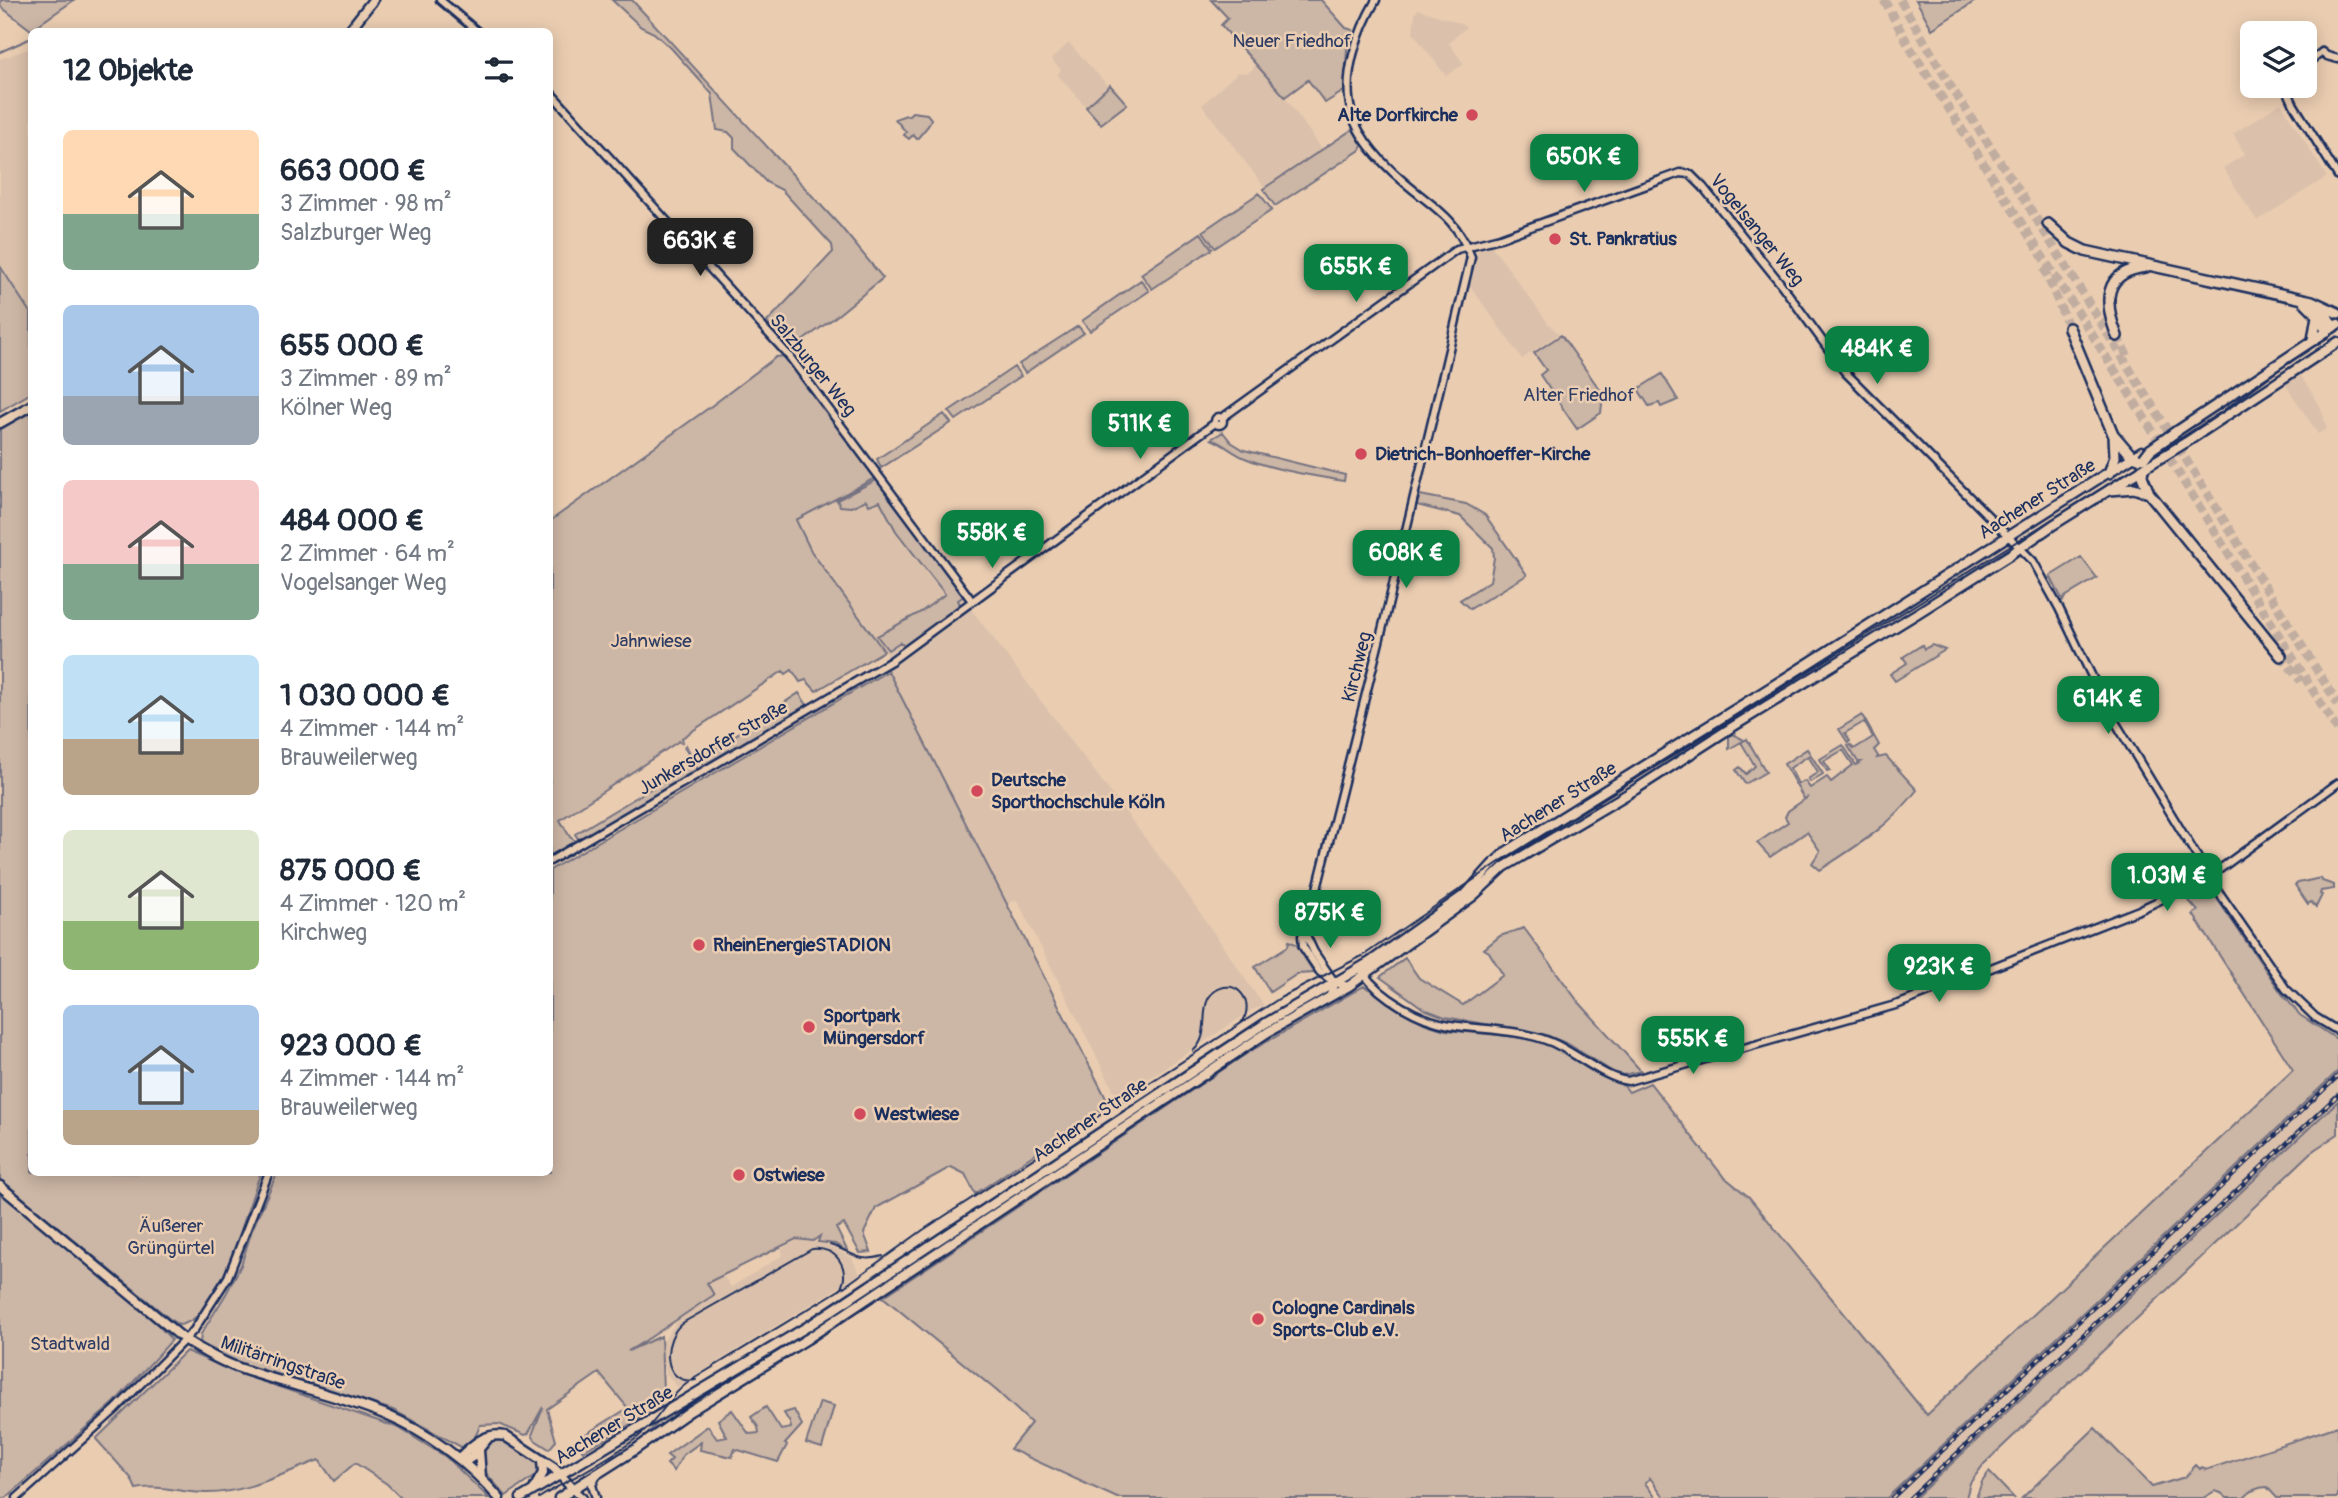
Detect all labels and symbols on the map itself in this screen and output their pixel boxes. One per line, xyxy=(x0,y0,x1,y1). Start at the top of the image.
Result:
park label: Neuer Friedhof xyxy=(1232,29,1352,53)
place label: Alte Dorfkirche xyxy=(1337,103,1459,127)
marker: Alte Dorfkirche xyxy=(1464,107,1480,123)
pin: 650K € xyxy=(1527,134,1641,194)
street label: Vogelsanger Weg xyxy=(1704,169,1810,291)
pin: 663K € xyxy=(643,218,757,278)
place label: St. Pankratius xyxy=(1569,227,1677,251)
marker: St. Pankratius xyxy=(1547,231,1563,247)
pin: 655K € xyxy=(1299,244,1413,304)
street label: Salzburger Weg xyxy=(764,309,862,421)
pin: 484K € xyxy=(1820,326,1934,386)
park label: Alter Friedhof xyxy=(1523,383,1635,407)
pin: 511K € xyxy=(1083,402,1197,461)
place label: Dietrich-Bonhoeffer-Kirche xyxy=(1375,442,1591,466)
marker: Dietrich-Bonhoeffer-Kirche xyxy=(1353,446,1369,462)
street label: Aachener Straße xyxy=(1974,453,2101,545)
pin: 558K € xyxy=(935,510,1049,570)
pin: 608K € xyxy=(1349,530,1463,590)
park label: Jahnwiese xyxy=(610,629,692,653)
street label: Kirchweg xyxy=(1337,629,1377,705)
pin: 614K € xyxy=(2051,676,2165,736)
street label: Junkersdorfer Straße xyxy=(634,695,793,801)
street label: Aachener Straße xyxy=(1495,756,1622,848)
place label: Deutsche Sporthochschule Köln xyxy=(991,768,1165,814)
marker: Deutsche Sporthochschule Köln xyxy=(969,783,985,799)
pin: 1.03M € xyxy=(2102,853,2232,913)
pin: 875K € xyxy=(1273,890,1387,950)
place label: RheinEnergieSTADION xyxy=(713,933,891,957)
marker: RheinEnergieSTADION xyxy=(691,937,707,953)
pin: 923K € xyxy=(1882,944,1996,1004)
place label: Sportpark Müngersdorf xyxy=(823,1004,925,1050)
pin: 555K € xyxy=(1636,1016,1750,1076)
marker: Sportpark Müngersdorf xyxy=(801,1019,817,1035)
street label: Aachener Straße xyxy=(1028,1072,1153,1167)
place label: Westwiese xyxy=(874,1102,960,1126)
marker: Westwiese xyxy=(852,1106,868,1122)
place label: Ostwiese xyxy=(753,1163,825,1187)
marker: Ostwiese xyxy=(731,1167,747,1183)
park label: Äußerer Grüngürtel xyxy=(127,1214,215,1260)
place label: Cologne Cardinals Sports-Club e.V. xyxy=(1272,1296,1415,1342)
marker: Cologne Cardinals Sports-Club e.V. xyxy=(1250,1311,1266,1327)
street label: Militärringstraße xyxy=(218,1330,349,1396)
park label: Stadtwald xyxy=(30,1332,110,1356)
street label: Aachener Straße xyxy=(550,1380,678,1470)

